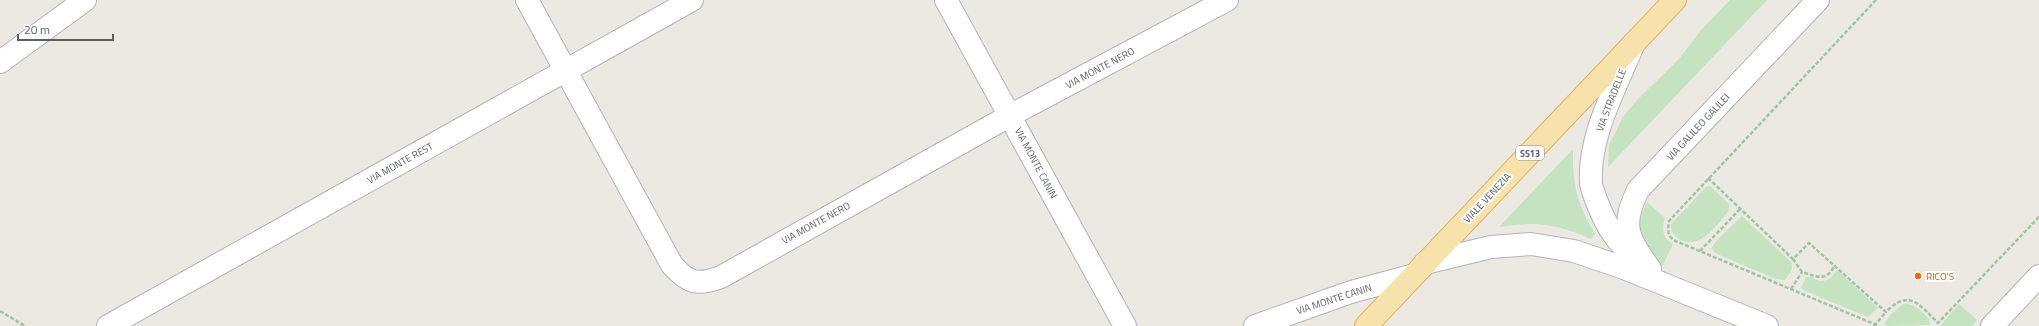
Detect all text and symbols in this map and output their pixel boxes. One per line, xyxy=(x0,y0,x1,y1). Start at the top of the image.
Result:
scale bar xyxy=(18,16,113,42)
text: 20 m xyxy=(24,20,50,39)
street label: VIA MONTE NERO xyxy=(1063,43,1138,93)
street label: VIA STRADELLE xyxy=(1592,66,1630,134)
street label: VIA GALILEO GALILEI xyxy=(1663,90,1733,164)
street label: VIA MONTE CANIN xyxy=(1011,125,1061,201)
street label: VIA MONTE REST xyxy=(364,138,436,187)
road number: SS13 xyxy=(1516,146,1544,160)
street label: VIALE VENEZIA xyxy=(1460,169,1514,227)
street label: VIA MONTE NERO xyxy=(779,198,853,248)
place label: RICO'S xyxy=(1926,269,1954,284)
marker: RICO'S xyxy=(1913,271,1923,281)
street label: VIA MONTE CANIN xyxy=(1294,280,1374,318)

